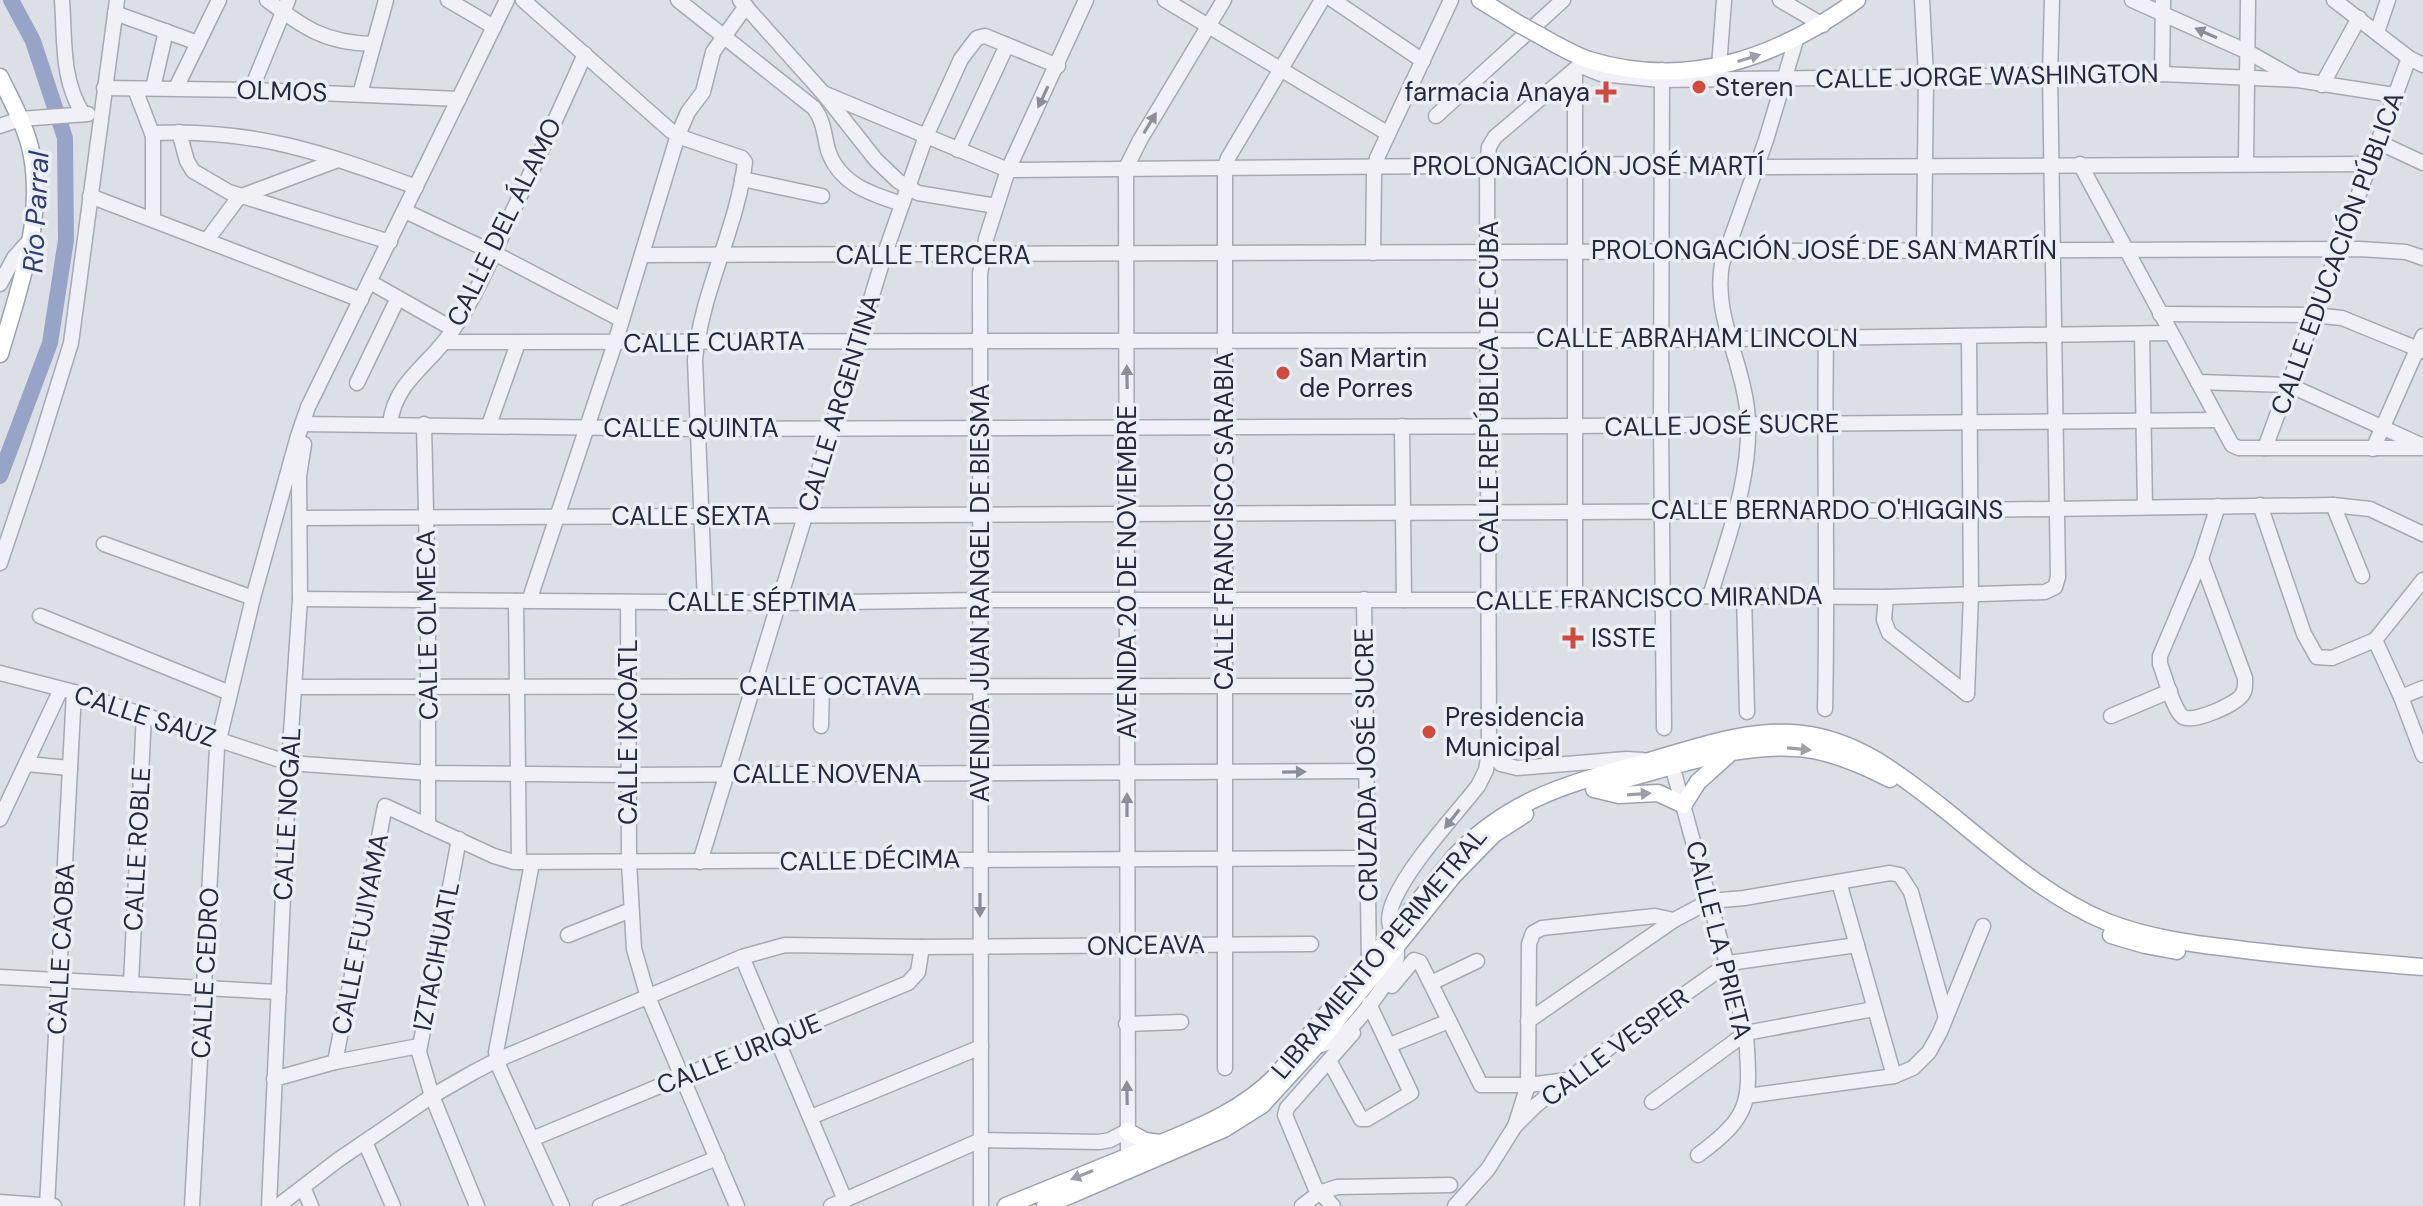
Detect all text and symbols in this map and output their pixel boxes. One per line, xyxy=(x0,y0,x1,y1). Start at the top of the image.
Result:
one-way arrow xyxy=(2194,26,2218,39)
one-way arrow xyxy=(1737,51,1761,64)
street label: CALLE JORGE WASHINGTON xyxy=(1815,56,2159,96)
place label: Steren xyxy=(1715,70,1794,104)
street label: OLMOS xyxy=(236,72,328,110)
place label: farmacia Anaya xyxy=(1405,75,1590,109)
marker: Steren xyxy=(1690,78,1708,96)
marker: farmacia Anaya xyxy=(1597,83,1615,101)
one-way arrow xyxy=(1036,85,1050,109)
street label: CALLE EDUCACIÓN PÚBLICA xyxy=(2263,87,2411,419)
street label: CALLE DEL ÁLAMO xyxy=(439,112,569,332)
one-way arrow xyxy=(1143,112,1157,134)
water label: Río Parral xyxy=(14,149,58,274)
street label: PROLONGACIÓN JOSÉ MARTÍ xyxy=(1412,149,1764,183)
street label: CALLE REPÚBLICA DE CUBA xyxy=(1472,221,1506,553)
street label: PROLONGACIÓN JOSÉ DE SAN MARTÍN xyxy=(1591,233,2057,267)
street label: CALLE TERCERA xyxy=(835,238,1031,272)
street label: CALLE ARGENTINA xyxy=(790,290,888,516)
street label: CALLE ABRAHAM LINCOLN xyxy=(1536,321,1858,355)
street label: CALLE CUARTA xyxy=(623,323,805,361)
place label: San Martin de Porres xyxy=(1299,341,1427,405)
street label: CALLE FRANCISCO SARABIA xyxy=(1207,352,1241,690)
one-way arrow xyxy=(1121,364,1133,389)
marker: San Martin de Porres xyxy=(1274,364,1292,382)
street label: AVENIDA JUAN RANGEL DE BIESMA xyxy=(963,384,997,802)
street label: AVENIDA 20 DE NOVIEMBRE xyxy=(1110,405,1144,739)
street label: CALLE JOSÉ SUCRE xyxy=(1604,406,1840,444)
street label: CALLE QUINTA xyxy=(603,411,779,445)
street label: CALLE BERNARDO O'HIGGINS xyxy=(1651,493,2003,527)
street label: CALLE SEXTA xyxy=(611,499,771,533)
street label: CALLE OLMECA xyxy=(408,530,446,720)
street label: CALLE FRANCISCO MIRANDA xyxy=(1475,578,1823,618)
street label: CALLE SÉPTIMA xyxy=(667,585,857,619)
place label: ISSTE xyxy=(1591,621,1656,655)
marker: ISSTE xyxy=(1562,627,1584,649)
street label: CRUZADA JOSÉ SUCRE xyxy=(1347,628,1385,902)
street label: CALLE IXCOATL xyxy=(611,639,645,825)
street label: CALLE OCTAVA xyxy=(739,669,921,703)
street label: CALLE SAUZ xyxy=(70,677,220,755)
place label: Presidencia Municipal xyxy=(1445,700,1585,764)
marker: Presidencia Municipal xyxy=(1420,723,1438,741)
street label: CALLE NOGAL xyxy=(265,727,309,901)
one-way arrow xyxy=(1787,743,1812,756)
street label: CALLE NOVENA xyxy=(732,757,922,791)
street label: CALLE ROBLE xyxy=(116,766,158,932)
one-way arrow xyxy=(1282,766,1307,778)
one-way arrow xyxy=(1627,787,1652,800)
one-way arrow xyxy=(1121,792,1133,817)
one-way arrow xyxy=(1444,809,1460,829)
street label: LIBRAMIENTO PERIMETRAL xyxy=(1264,820,1494,1086)
street label: CALLE FUJIYAMA xyxy=(324,831,396,1037)
street label: CALLE LA PRIETA xyxy=(1678,837,1760,1043)
street label: CALLE DÉCIMA xyxy=(779,841,961,879)
street label: CALLE CAOBA xyxy=(40,862,82,1036)
street label: IZTACIHUATL xyxy=(405,879,467,1033)
street label: CALLE CEDRO xyxy=(184,887,226,1059)
one-way arrow xyxy=(974,893,986,918)
street label: ONCEAVA xyxy=(1087,927,1205,963)
street label: CALLE VESPER xyxy=(1534,980,1696,1114)
street label: CALLE URIQUE xyxy=(652,1005,826,1103)
one-way arrow xyxy=(1121,1080,1133,1105)
one-way arrow xyxy=(1070,1169,1094,1182)

